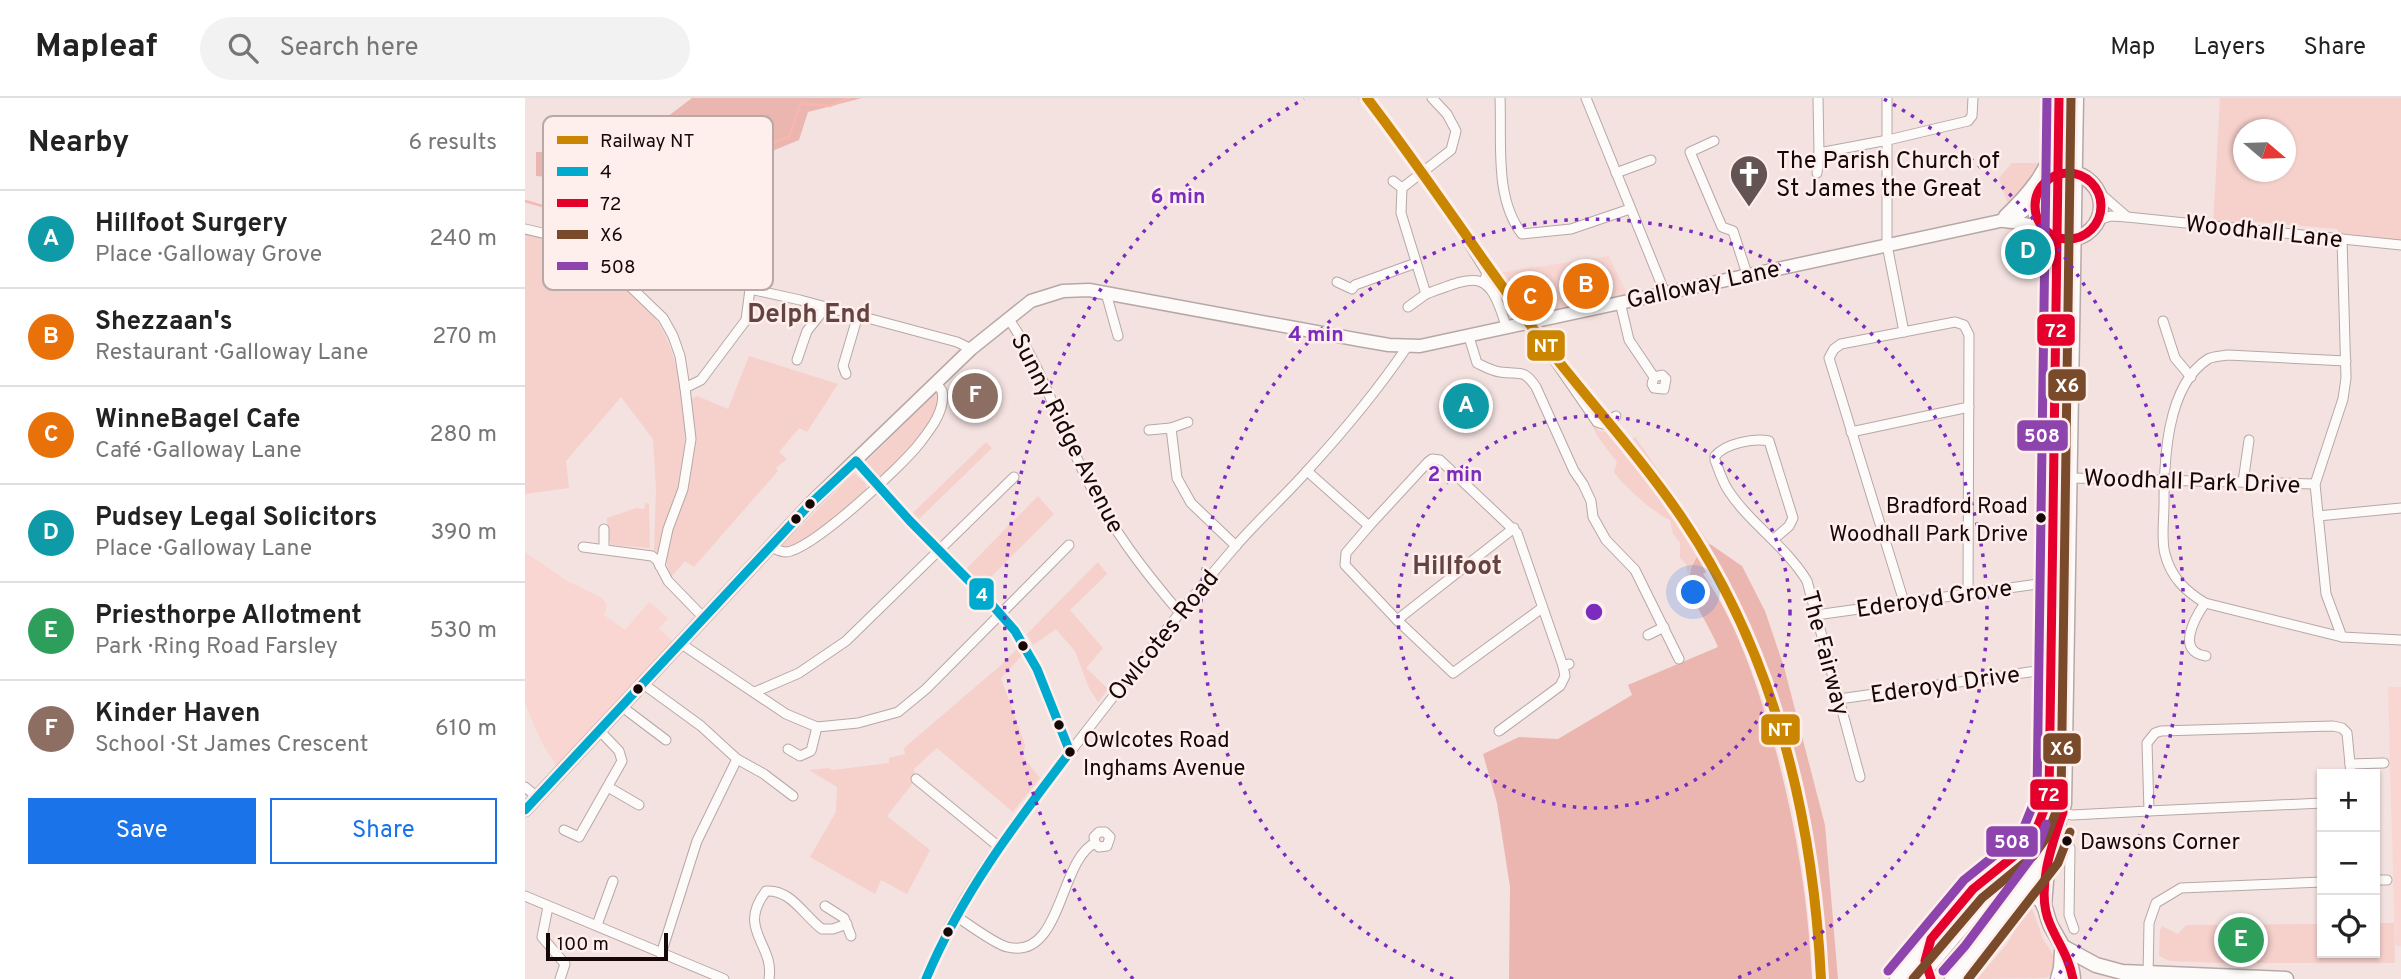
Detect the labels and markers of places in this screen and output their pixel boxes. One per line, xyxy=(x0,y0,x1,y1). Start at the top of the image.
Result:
place label: The Parish Church of St James the Great xyxy=(1776,147,2000,205)
church icon: The Parish Church of St James the Great xyxy=(1728,153,1770,208)
pin: D xyxy=(2005,226,2051,278)
pin: B xyxy=(1563,260,1609,312)
pin: C xyxy=(1507,272,1553,324)
pin: F xyxy=(952,370,998,422)
pin: A xyxy=(1443,380,1489,432)
place label: Bradford Road Woodhall Park Drive xyxy=(1829,494,2028,549)
unlabelled marker xyxy=(803,497,817,511)
marker: Bradford Road Woodhall Park Drive xyxy=(2034,511,2048,525)
unlabelled marker xyxy=(789,512,803,526)
centre of rings xyxy=(1582,600,1606,624)
unlabelled marker xyxy=(1016,639,1030,653)
unlabelled marker xyxy=(631,682,645,696)
unlabelled marker xyxy=(1052,718,1066,732)
place label: Owlcotes Road Inghams Avenue xyxy=(1083,728,1245,783)
marker: Owlcotes Road Inghams Avenue xyxy=(1063,745,1077,759)
place label: Dawsons Corner xyxy=(2080,830,2240,857)
marker: Dawsons Corner xyxy=(2060,834,2074,848)
pin: E xyxy=(2218,914,2264,966)
unlabelled marker xyxy=(941,925,955,939)

